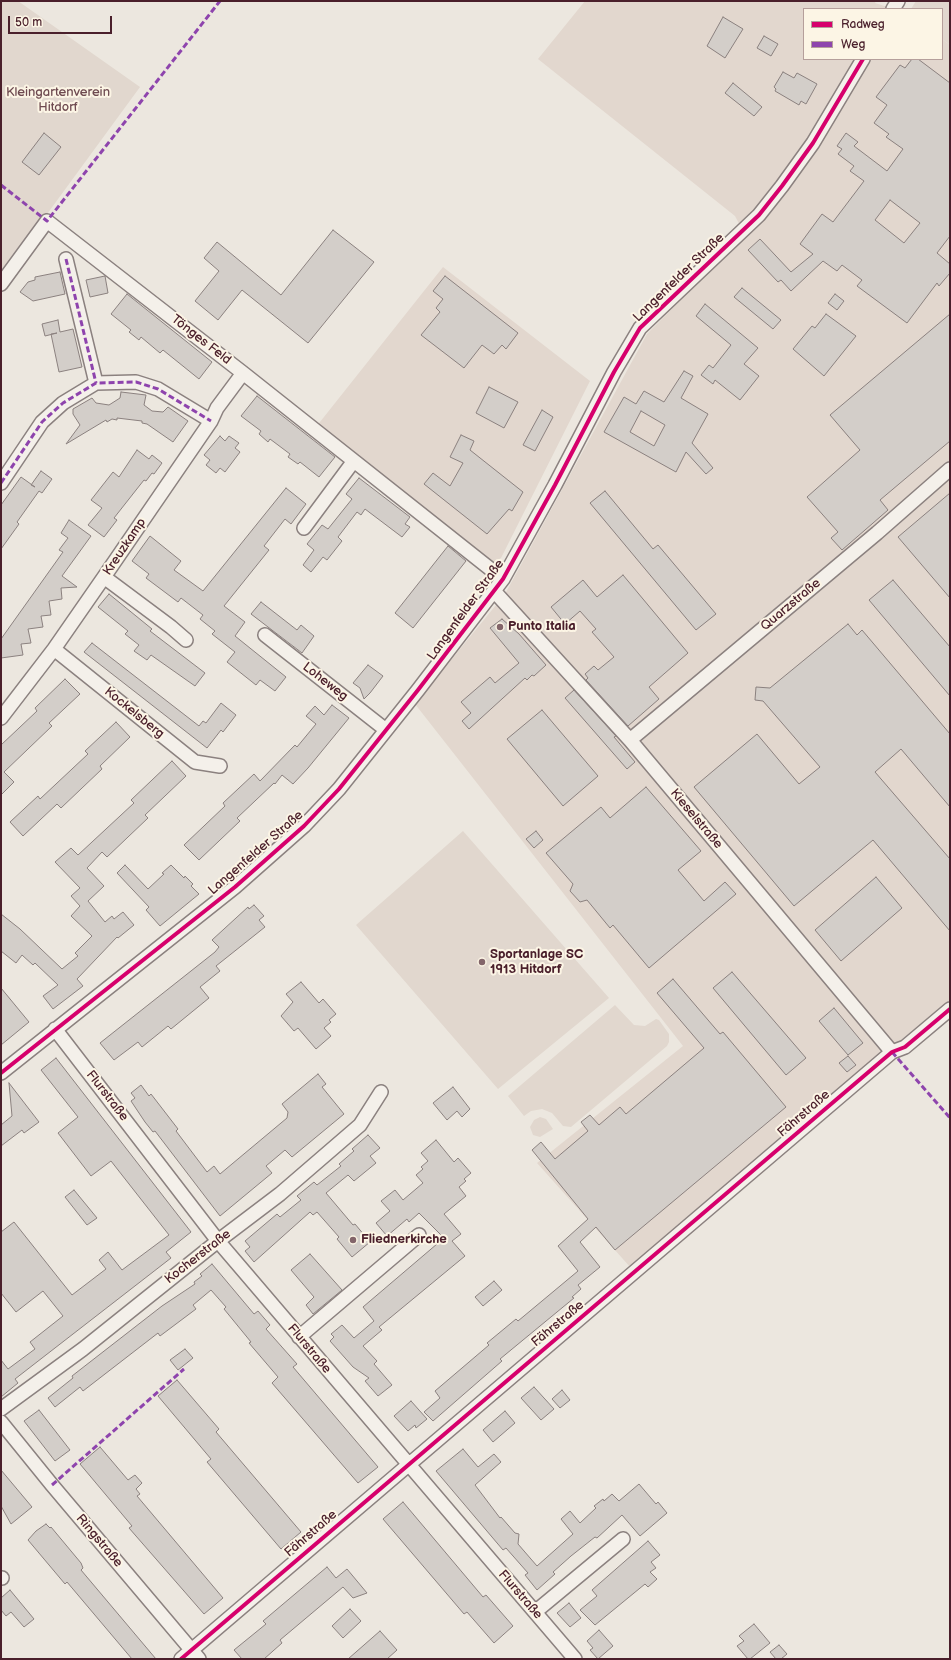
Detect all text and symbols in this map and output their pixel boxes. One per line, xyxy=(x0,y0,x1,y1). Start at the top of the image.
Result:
scale bar xyxy=(10,8,114,34)
legend xyxy=(803,8,943,60)
text: 50 m xyxy=(15,15,42,30)
text: Radweg xyxy=(841,17,885,32)
text: Weg xyxy=(841,37,865,52)
park label: Kleingartenverein Hitdorf xyxy=(6,85,110,116)
street label: Langenfelder Straße xyxy=(630,231,728,325)
street label: Tönges Feld xyxy=(168,312,234,368)
street label: Kreuzkamp xyxy=(100,515,150,579)
street label: Langenfelder Straße xyxy=(424,557,508,663)
street label: Quarzstraße xyxy=(758,576,824,634)
place label: Punto Italia xyxy=(508,619,576,635)
marker: Punto Italia xyxy=(495,622,505,632)
street label: Loheweg xyxy=(299,659,351,705)
street label: Kockelsberg xyxy=(101,684,167,742)
street label: Kieselstraße xyxy=(666,786,726,852)
street label: Langenfelder Straße xyxy=(205,808,307,898)
place label: Sportanlage SC 1913 Hitdorf xyxy=(490,947,583,978)
marker: Sportanlage SC 1913 Hitdorf xyxy=(477,957,487,967)
street label: Flurstraße xyxy=(82,1068,132,1124)
street label: Fährstraße xyxy=(775,1087,833,1141)
street label: Kocherstraße xyxy=(162,1226,234,1288)
place label: Fliednerkirche xyxy=(361,1232,447,1248)
marker: Fliednerkirche xyxy=(348,1235,358,1245)
street label: Fährstraße xyxy=(529,1298,587,1350)
street label: Flurstraße xyxy=(284,1321,334,1377)
street label: Fährstraße xyxy=(282,1507,340,1561)
street label: Ringstraße xyxy=(72,1511,126,1571)
street label: Flurstraße xyxy=(495,1567,545,1623)

